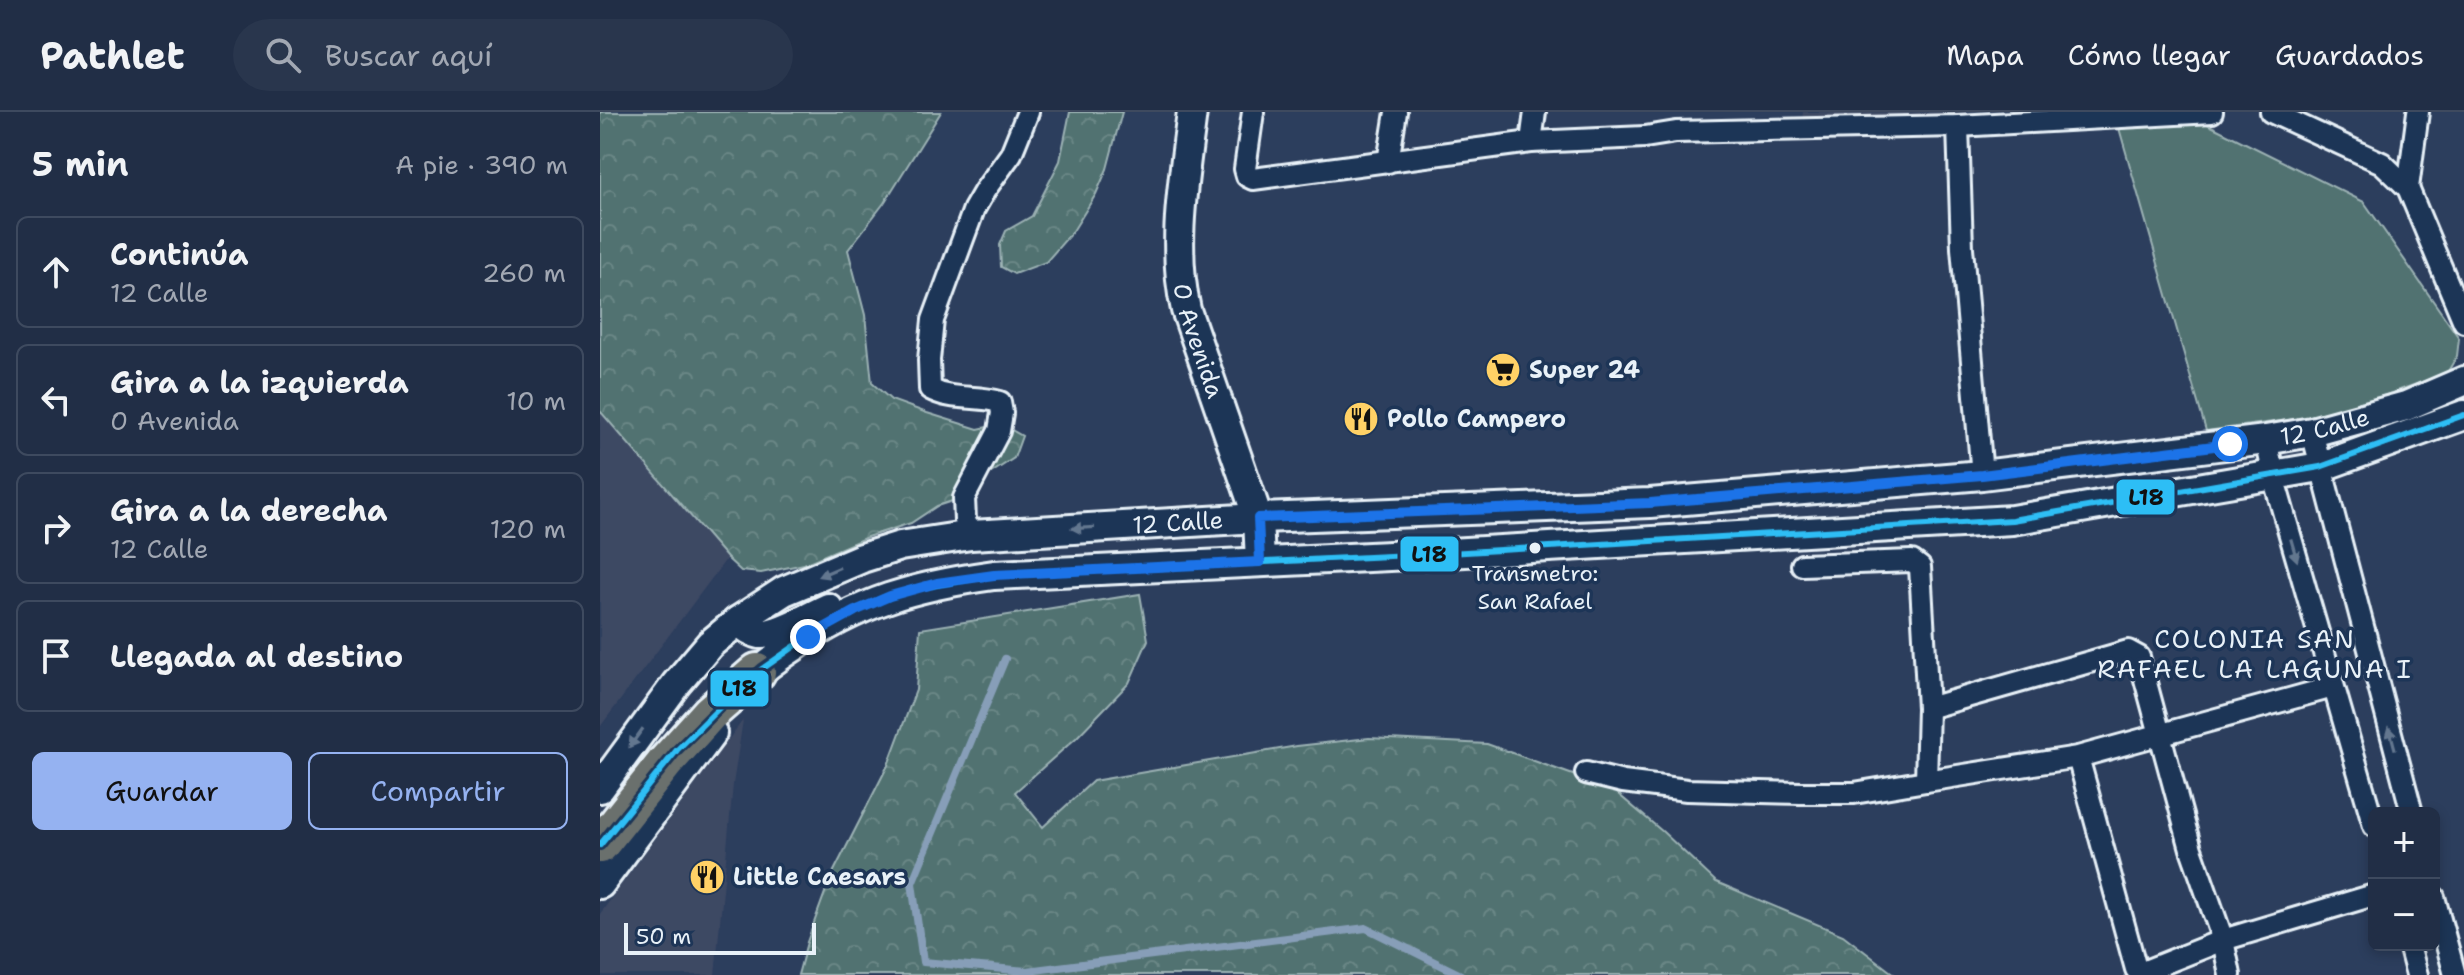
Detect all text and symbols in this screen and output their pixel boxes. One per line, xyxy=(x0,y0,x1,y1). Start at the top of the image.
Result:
search box xyxy=(233,19,793,91)
text: Pathlet xyxy=(40,30,185,81)
icon: search xyxy=(261,33,305,77)
text: Buscar aquí xyxy=(325,35,493,76)
text: Mapa xyxy=(1946,36,2024,74)
text: Cómo llegar xyxy=(2068,36,2231,74)
text: Guardados xyxy=(2275,36,2424,74)
text: 5 min xyxy=(32,141,129,187)
text: A pie · 390 m xyxy=(395,147,568,182)
text: Continúa xyxy=(110,234,249,275)
icon: ahead xyxy=(34,250,78,294)
text: 260 m xyxy=(482,255,566,290)
text: 12 Calle xyxy=(110,275,208,310)
street label: 0 Avenida xyxy=(1165,281,1231,403)
supermarket icon: Super 24 xyxy=(1484,351,1522,389)
place label: Super 24 xyxy=(1529,354,1640,386)
text: Gira a la izquierda xyxy=(110,362,409,403)
icon: left xyxy=(34,378,78,422)
text: 10 m xyxy=(506,383,566,418)
restaurant icon: Pollo Campero xyxy=(1342,400,1380,438)
street label: 12 Calle xyxy=(2278,401,2373,453)
text: 0 Avenida xyxy=(110,403,239,438)
place label: Pollo Campero xyxy=(1387,403,1566,435)
route start xyxy=(2212,426,2248,462)
line badge: L18 xyxy=(2115,478,2176,516)
text: L18 xyxy=(2128,483,2164,512)
text: Gira a la derecha xyxy=(110,490,388,531)
street label: 12 Calle xyxy=(1131,504,1224,541)
icon: right xyxy=(34,506,78,550)
text: 120 m xyxy=(490,511,566,546)
one-way arrow xyxy=(1070,522,1095,535)
text: 12 Calle xyxy=(110,531,208,566)
line badge: L18 xyxy=(1399,535,1460,573)
one-way arrow xyxy=(2288,539,2301,563)
text: L18 xyxy=(1411,540,1447,569)
marker: Transmetro: San Rafael xyxy=(1527,540,1543,556)
place label: Transmetro: San Rafael xyxy=(1472,559,1598,616)
one-way arrow xyxy=(817,565,841,578)
route end xyxy=(790,619,826,655)
district label: COLONIA SAN RAFAEL LA LAGUNA I xyxy=(2097,621,2413,686)
icon: arrive xyxy=(34,634,78,678)
text: Llegada al destino xyxy=(110,636,403,677)
line badge: L18 xyxy=(709,669,770,708)
text: L18 xyxy=(721,674,757,703)
one-way arrow xyxy=(2385,725,2397,750)
one-way arrow xyxy=(629,728,645,749)
button: Guardar xyxy=(32,752,292,830)
button: Compartir xyxy=(308,752,568,830)
map controls xyxy=(2368,807,2440,951)
button: + xyxy=(2368,807,2440,879)
restaurant icon: Little Caesars xyxy=(688,858,726,896)
place label: Little Caesars xyxy=(733,861,906,893)
button: − xyxy=(2368,879,2440,951)
scale bar xyxy=(624,919,816,955)
text: 50 m xyxy=(636,922,691,951)

